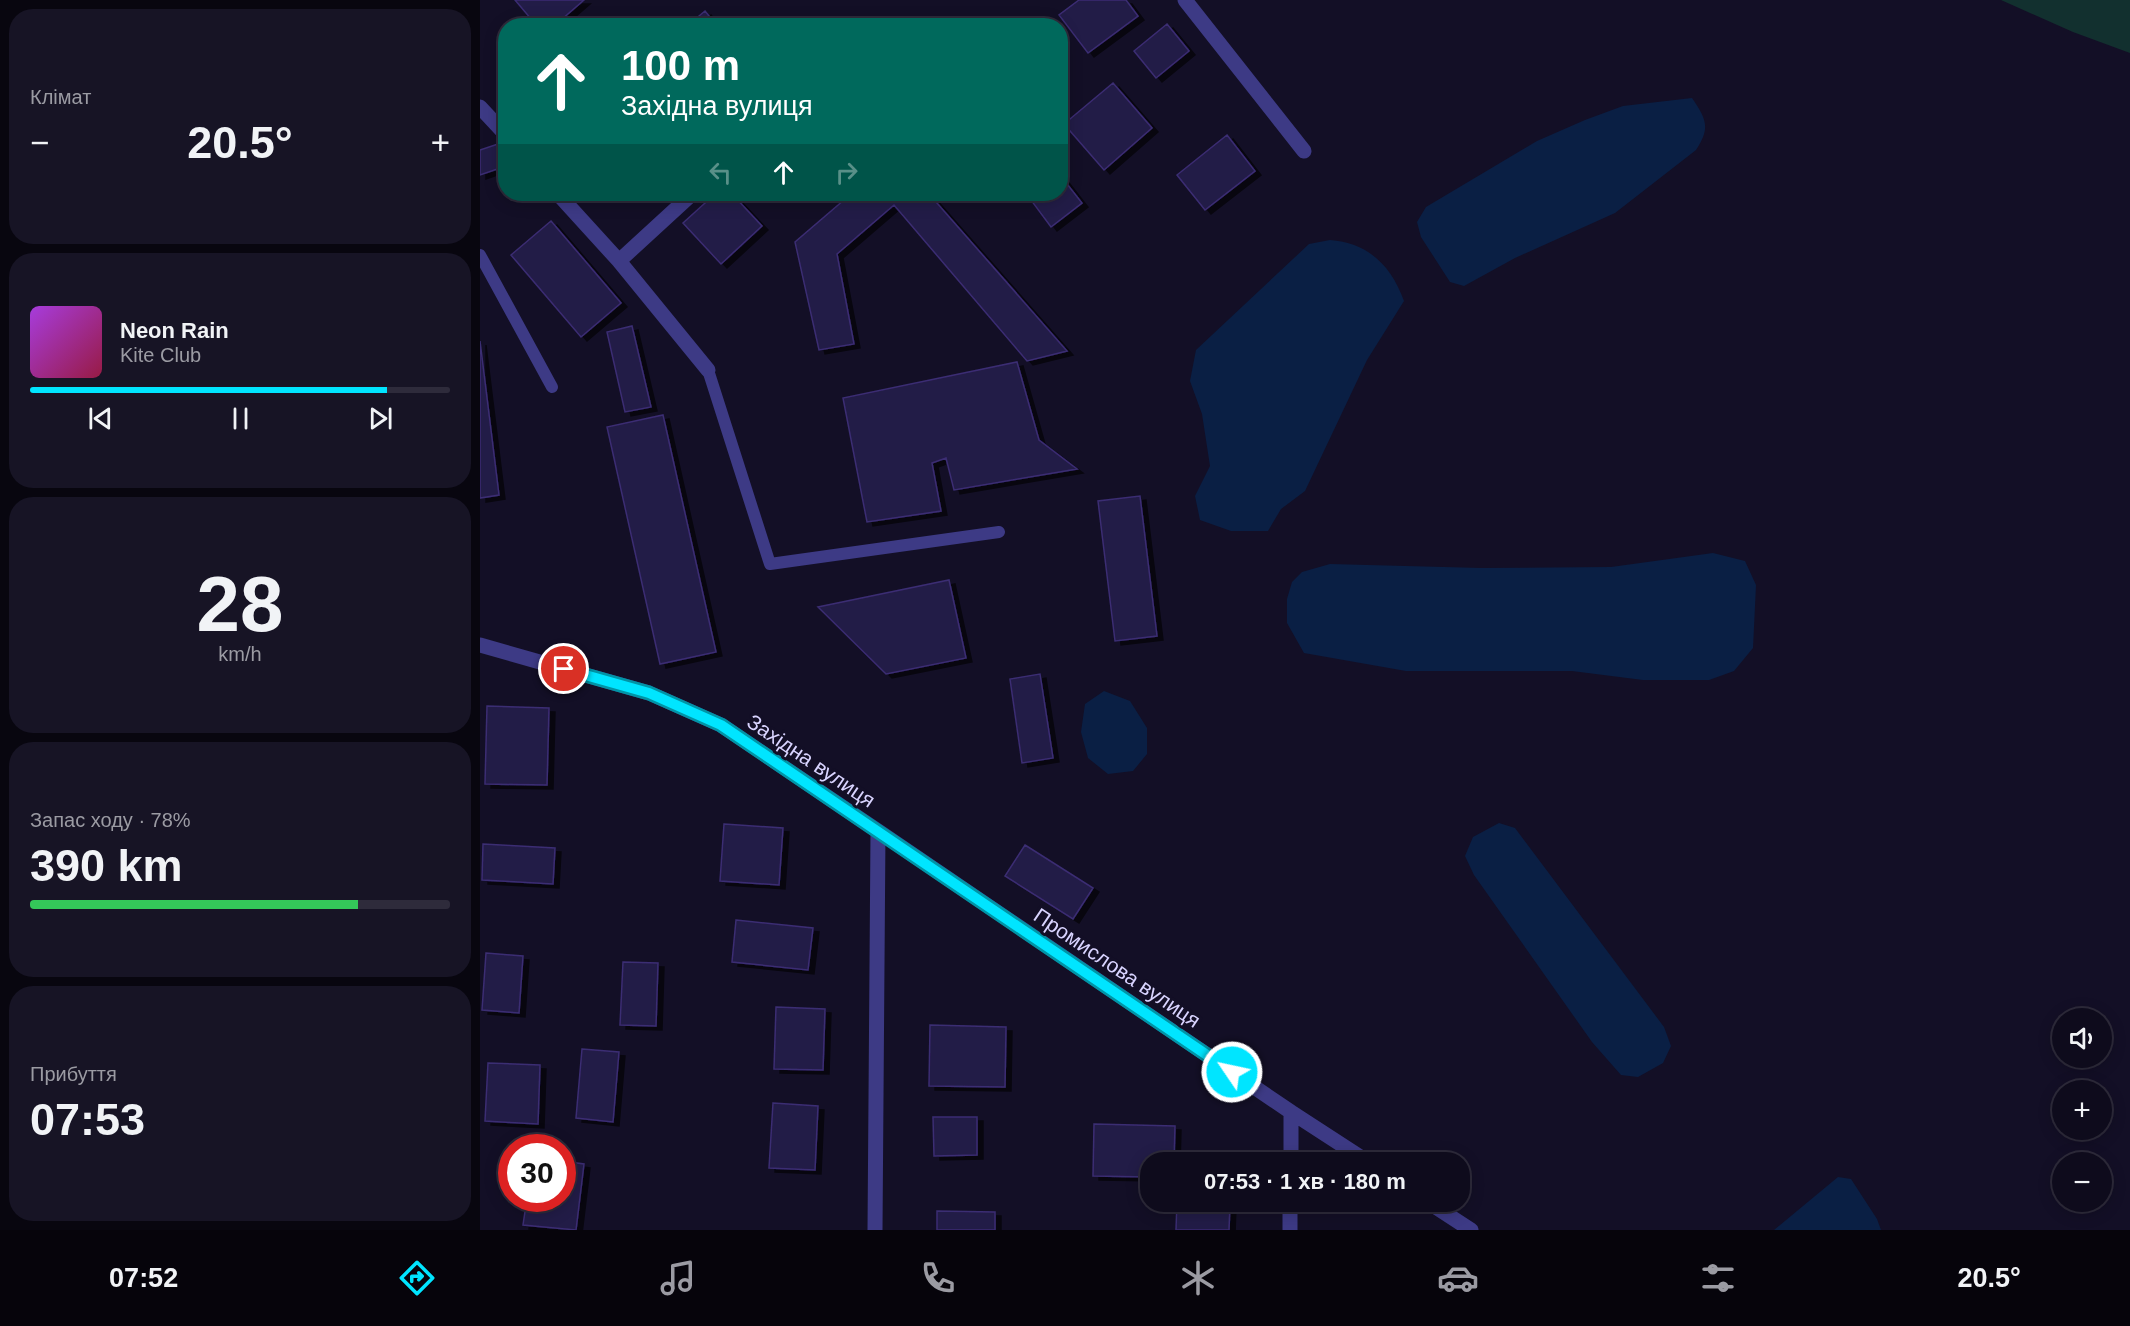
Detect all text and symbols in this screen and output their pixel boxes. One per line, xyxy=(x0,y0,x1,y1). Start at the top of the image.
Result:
icon: ahead xyxy=(522,42,600,120)
text: 100 m xyxy=(621,42,740,89)
text: Клімат xyxy=(30,86,91,108)
text: Західна вулиця xyxy=(621,91,813,121)
text: 20.5° xyxy=(187,117,293,168)
text: − xyxy=(30,124,49,161)
text: + xyxy=(431,124,450,161)
icon: left xyxy=(704,156,737,189)
icon: ahead xyxy=(767,156,800,189)
icon: right xyxy=(830,156,863,189)
text: Neon Rain xyxy=(120,318,229,343)
text: Kite Club xyxy=(120,344,201,366)
icon: previous xyxy=(84,402,117,435)
icon: pause xyxy=(224,402,257,435)
icon: next xyxy=(364,402,397,435)
text: 28 xyxy=(197,560,283,648)
text: km/h xyxy=(218,643,262,665)
pin xyxy=(538,643,589,694)
icon: arrive xyxy=(547,652,580,685)
street label: Західна вулиця xyxy=(743,709,879,812)
text: Запас ходу · 78% xyxy=(30,809,191,831)
text: 390 km xyxy=(30,840,183,891)
street label: Промислова вулиця xyxy=(1030,903,1205,1032)
map controls xyxy=(2052,1008,2112,1212)
button: sound xyxy=(2052,1008,2112,1068)
position arrow xyxy=(1200,1040,1264,1104)
text: Прибуття xyxy=(30,1063,117,1085)
button: + xyxy=(2052,1080,2112,1140)
text: 07:53 xyxy=(30,1094,145,1145)
speed limit sign: 30 xyxy=(498,1134,576,1212)
button: − xyxy=(2052,1152,2112,1212)
text: 07:53 · 1 хв · 180 m xyxy=(1204,1169,1406,1194)
icon: directions xyxy=(396,1257,438,1299)
icon: music xyxy=(657,1257,699,1299)
icon: phone xyxy=(917,1257,959,1299)
icon: climate xyxy=(1177,1257,1219,1299)
icon: car xyxy=(1437,1257,1479,1299)
icon: filters xyxy=(1697,1257,1739,1299)
text: 07:52 xyxy=(109,1263,178,1293)
text: 20.5° xyxy=(1957,1263,2021,1293)

